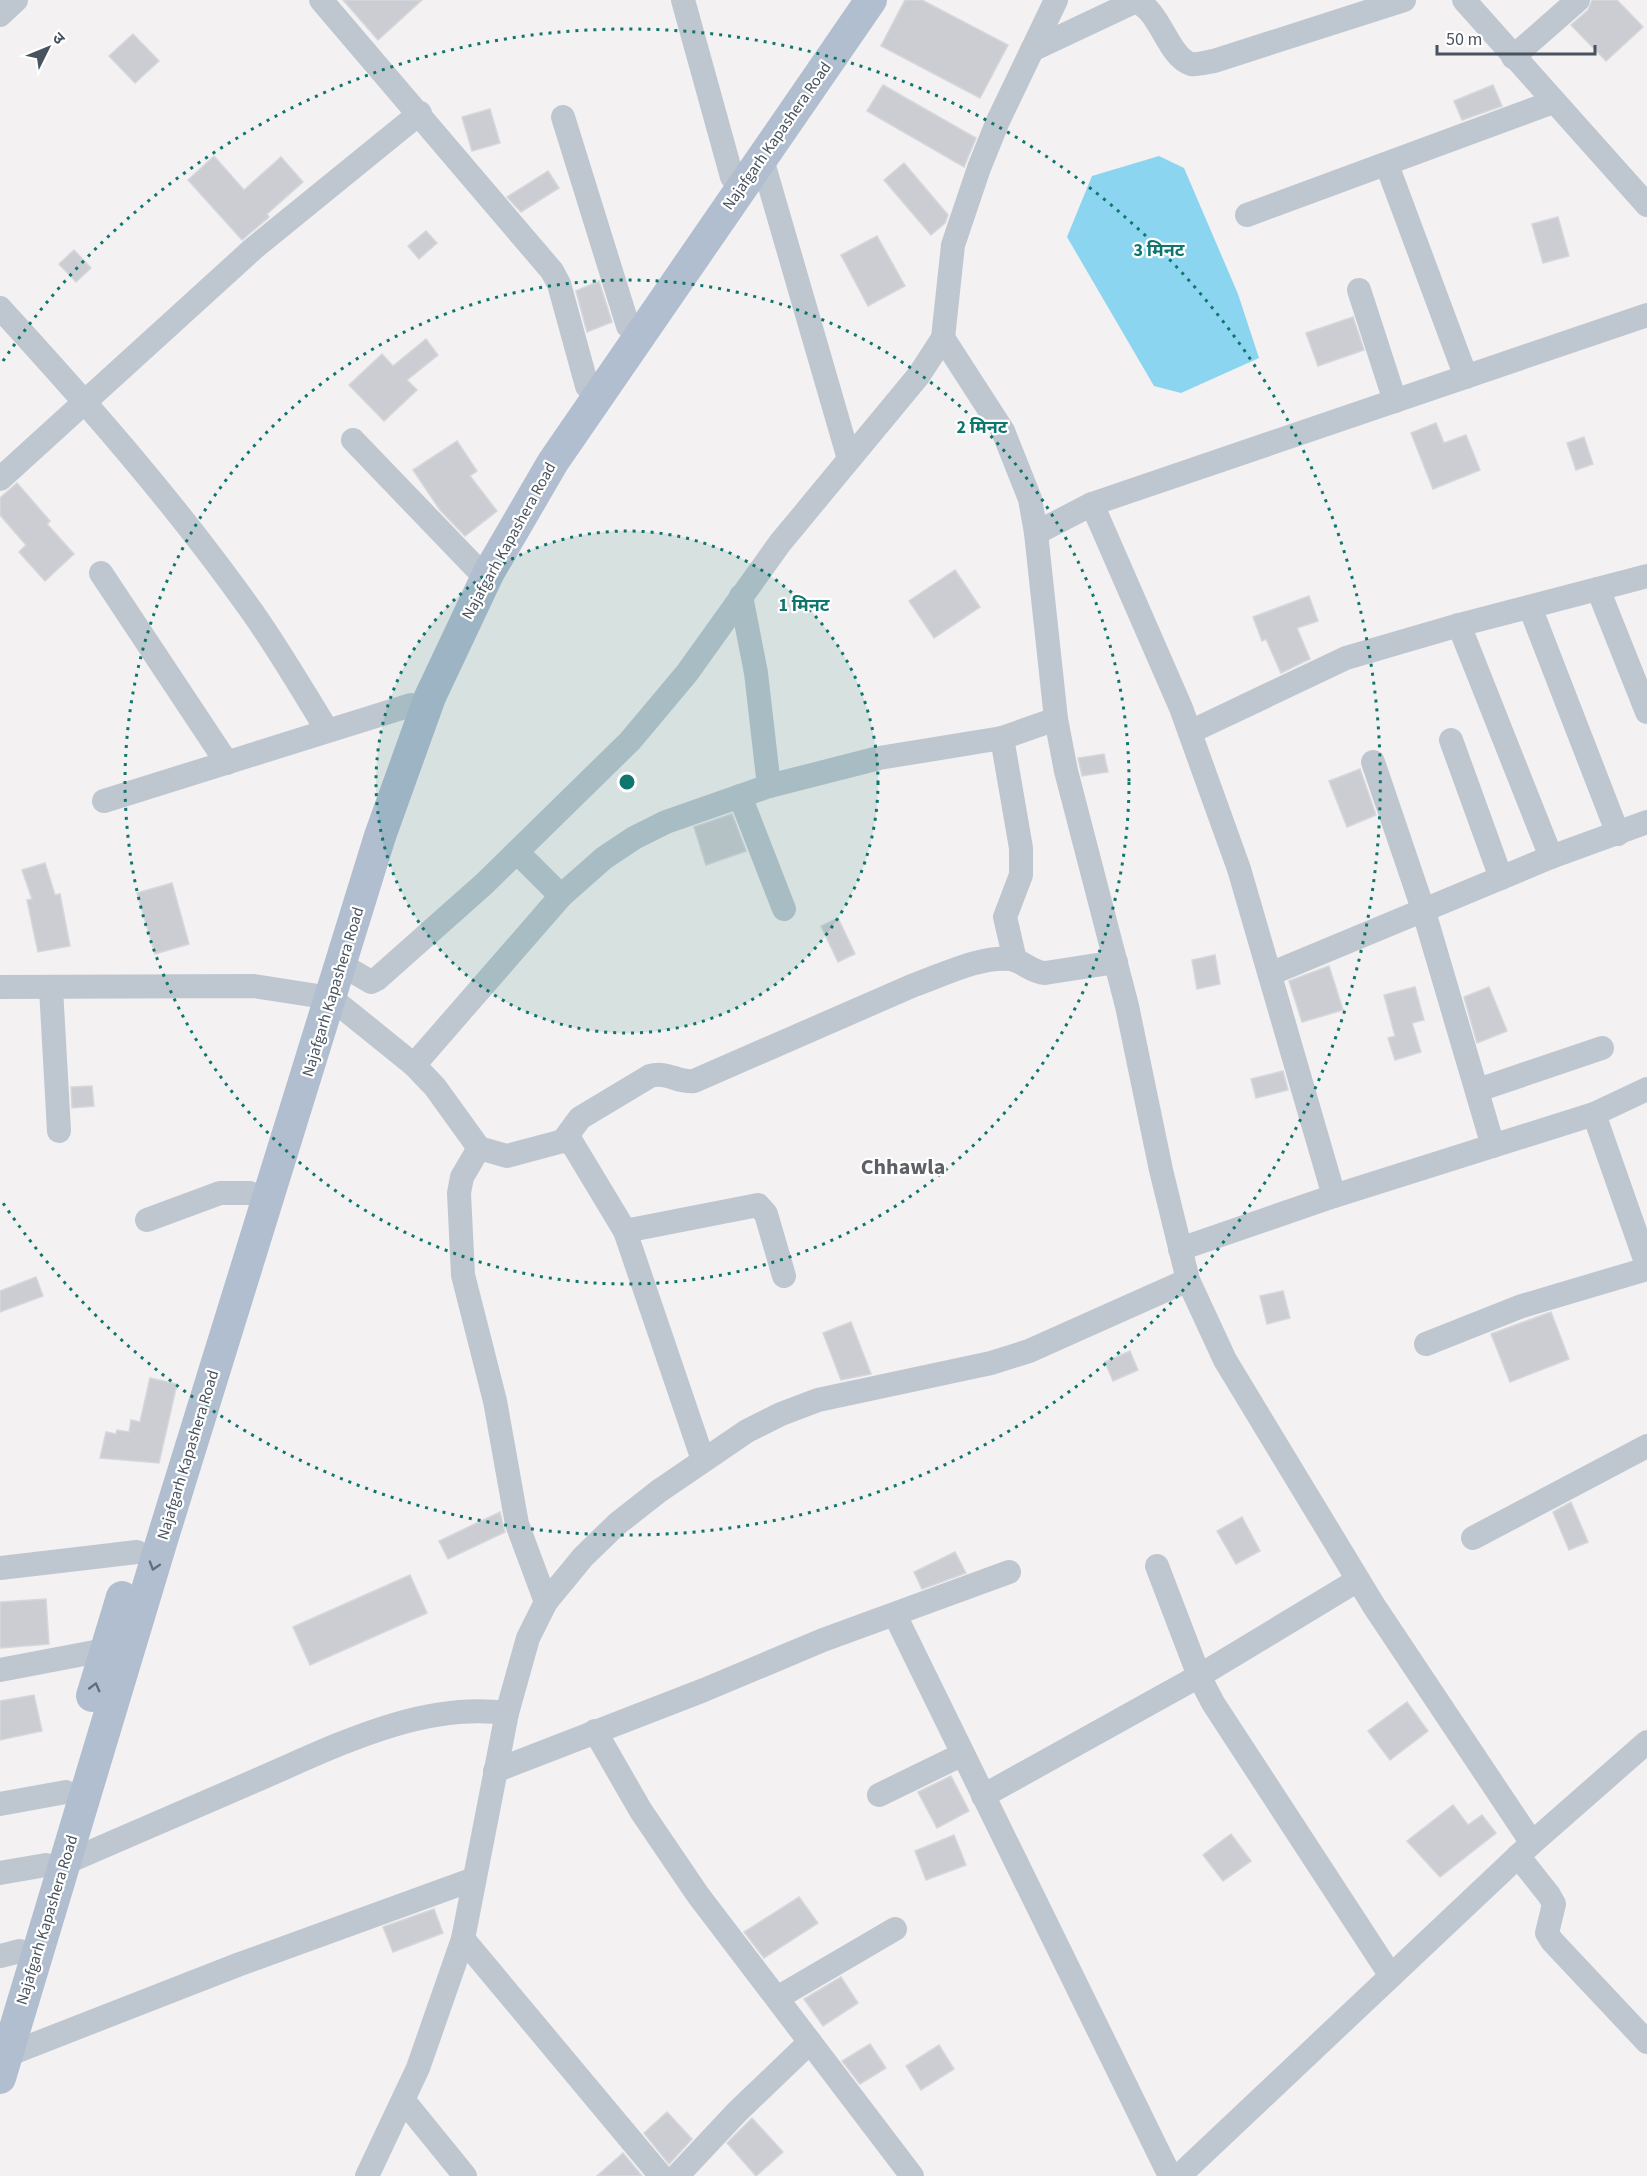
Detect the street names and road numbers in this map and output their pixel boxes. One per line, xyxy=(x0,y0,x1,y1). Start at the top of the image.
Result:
street label: Najafgarh Kapashera Road xyxy=(717,57,837,215)
street label: Najafgarh Kapashera Road xyxy=(457,459,561,623)
street label: Najafgarh Kapashera Road xyxy=(297,904,369,1080)
street label: Najafgarh Kapashera Road xyxy=(152,1367,224,1543)
street label: Najafgarh Kapashera Road xyxy=(11,1832,83,2008)

